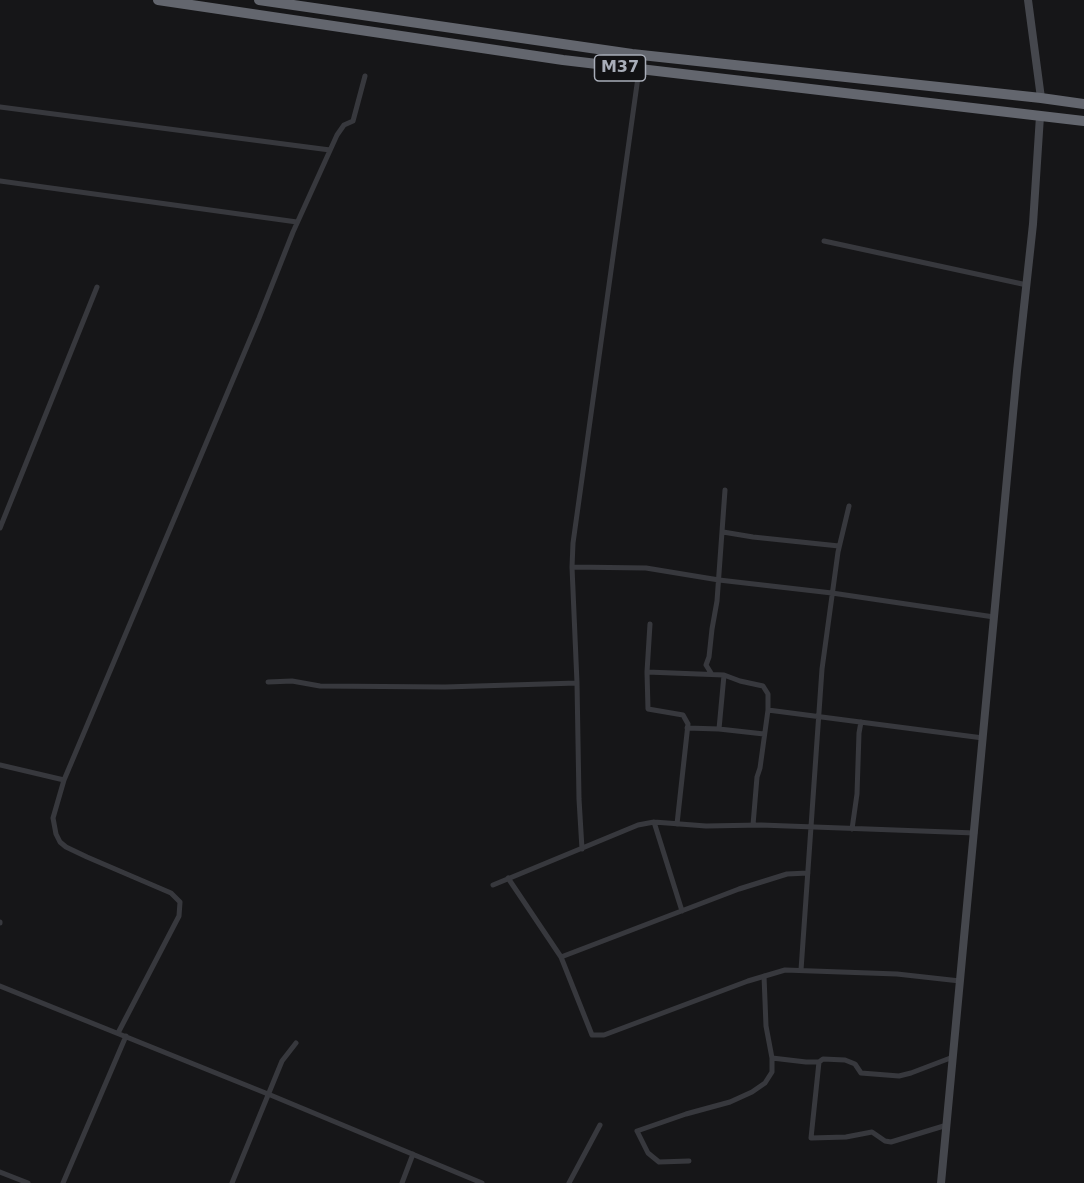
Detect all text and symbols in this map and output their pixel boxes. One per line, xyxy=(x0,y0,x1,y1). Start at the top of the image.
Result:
road number: M37 xyxy=(594,55,646,81)

